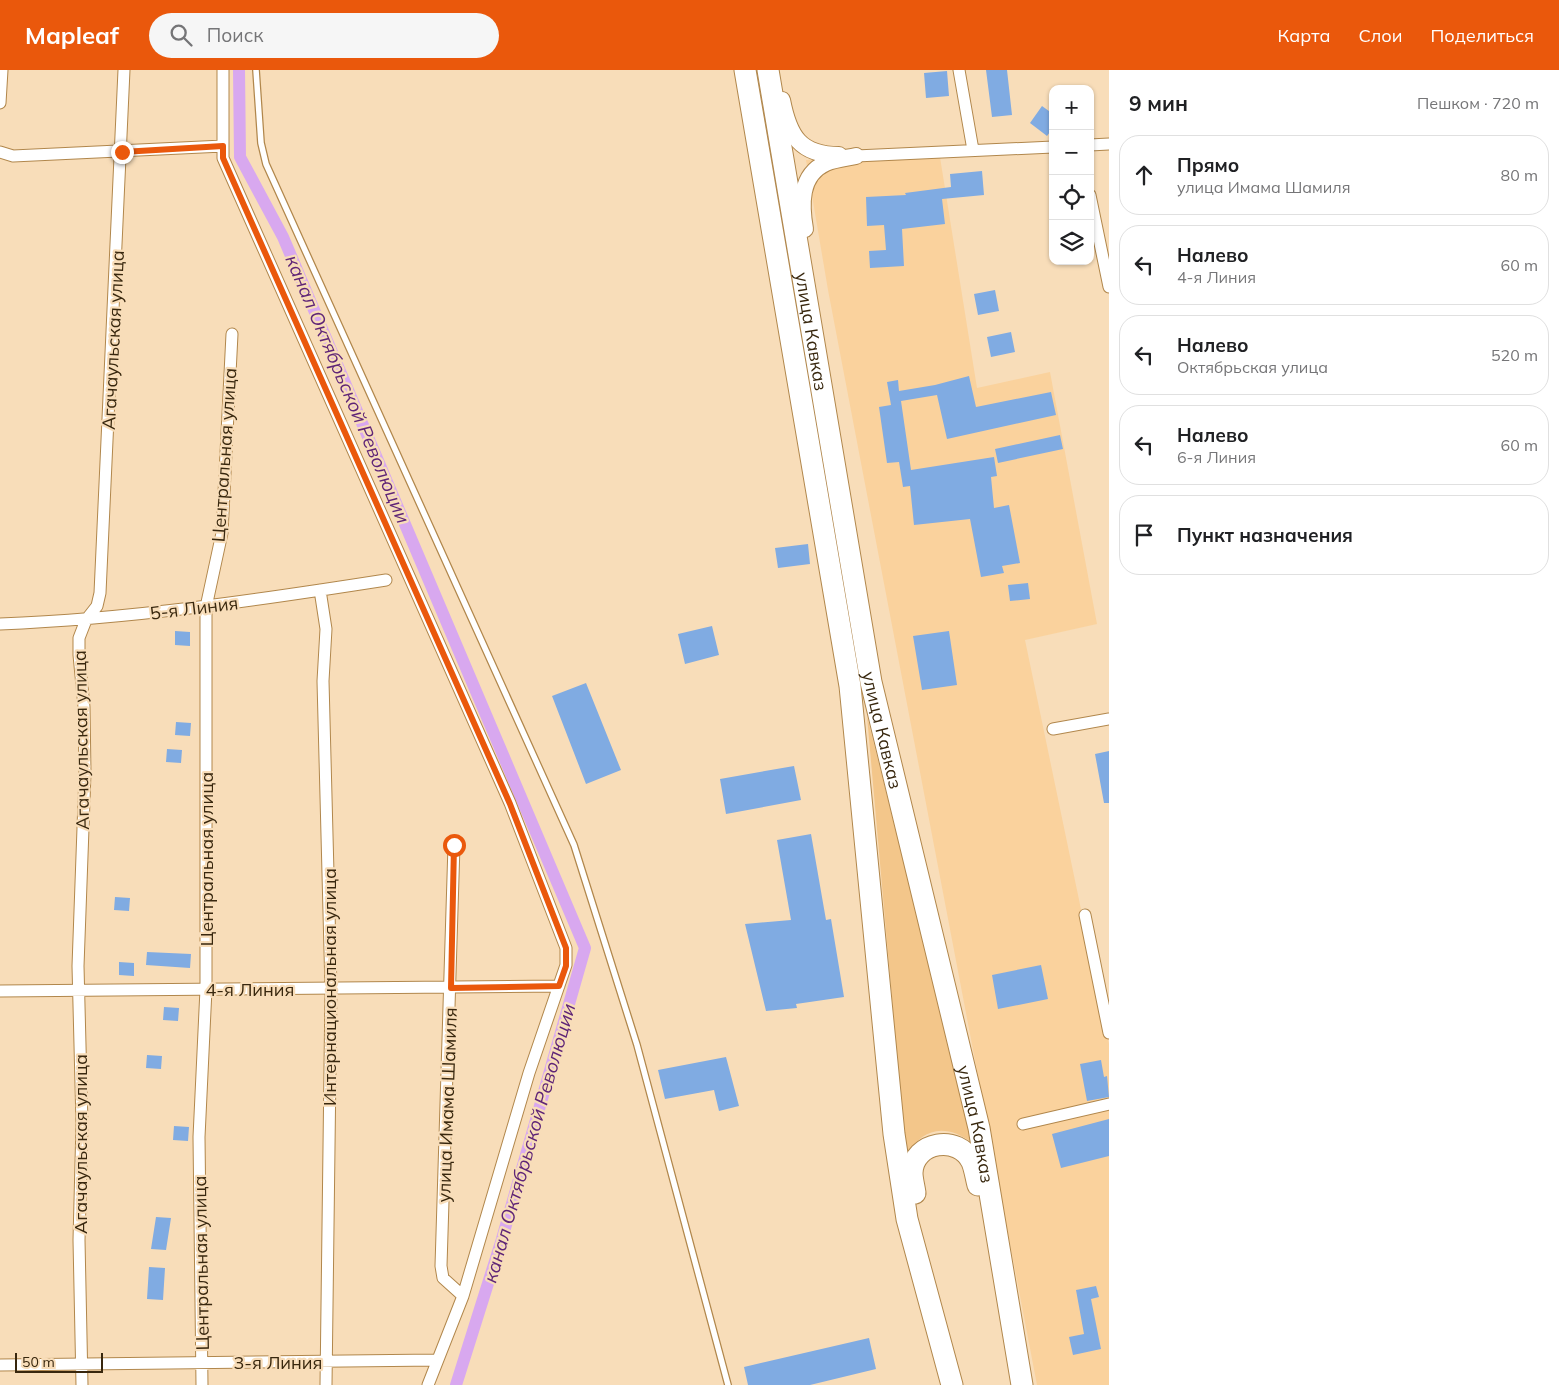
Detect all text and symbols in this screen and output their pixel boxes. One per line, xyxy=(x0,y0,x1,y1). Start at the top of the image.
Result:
search box xyxy=(149,13,499,58)
text: Mapleaf xyxy=(25,20,119,50)
icon: search xyxy=(167,21,195,49)
text: Поиск xyxy=(207,23,263,47)
text: Карта xyxy=(1278,24,1330,47)
text: Слои xyxy=(1358,24,1403,47)
text: Поделиться xyxy=(1431,24,1534,47)
map controls xyxy=(1049,85,1094,265)
button: + xyxy=(1049,85,1094,130)
text: 9 мин xyxy=(1129,90,1188,116)
text: Пешком · 720 m xyxy=(1417,93,1539,113)
button: − xyxy=(1049,130,1094,175)
route end xyxy=(111,141,134,164)
text: Прямо xyxy=(1177,153,1239,177)
icon: ahead xyxy=(1130,161,1158,189)
text: 80 m xyxy=(1501,165,1538,185)
button: locate xyxy=(1049,175,1094,220)
text: улица Имама Шамиля xyxy=(1177,177,1351,197)
button: layers xyxy=(1049,220,1094,265)
text: Налево xyxy=(1177,243,1249,267)
street label: Агачаульская улица xyxy=(97,250,129,430)
water label: канал Октябрьской Революции xyxy=(280,251,416,527)
icon: left xyxy=(1130,251,1158,279)
text: 60 m xyxy=(1501,255,1538,275)
text: 4-я Линия xyxy=(1177,267,1256,287)
street label: улица Кавказ xyxy=(791,270,833,392)
text: Налево xyxy=(1177,333,1249,357)
icon: left xyxy=(1130,341,1158,369)
text: 520 m xyxy=(1491,345,1538,365)
text: Октябрьская улица xyxy=(1177,357,1328,377)
street label: Центральная улица xyxy=(206,367,242,543)
text: Налево xyxy=(1177,423,1249,447)
icon: left xyxy=(1130,431,1158,459)
text: 60 m xyxy=(1501,435,1538,455)
text: 6-я Линия xyxy=(1177,447,1256,467)
icon: arrive xyxy=(1130,521,1158,549)
text: Пункт назначения xyxy=(1177,523,1353,547)
street label: 5-я Линия xyxy=(148,591,240,625)
street label: Агачаульская улица xyxy=(68,650,94,830)
street label: улица Кавказ xyxy=(858,670,908,791)
street label: Центральная улица xyxy=(195,772,218,946)
route start xyxy=(443,834,466,857)
street label: Интернациональная улица xyxy=(318,868,341,1106)
street label: 4-я Линия xyxy=(206,978,294,1001)
water label: канал Октябрьской Революции xyxy=(478,1001,580,1285)
street label: улица Имама Шамиля xyxy=(432,1007,462,1203)
street label: Агачаульская улица xyxy=(69,1054,92,1234)
street label: улица Кавказ xyxy=(953,1063,999,1185)
street label: Центральная улица xyxy=(188,1176,214,1350)
scale bar xyxy=(15,1350,102,1373)
street label: 3-я Линия xyxy=(234,1351,322,1374)
text: 50 m xyxy=(22,1353,55,1371)

